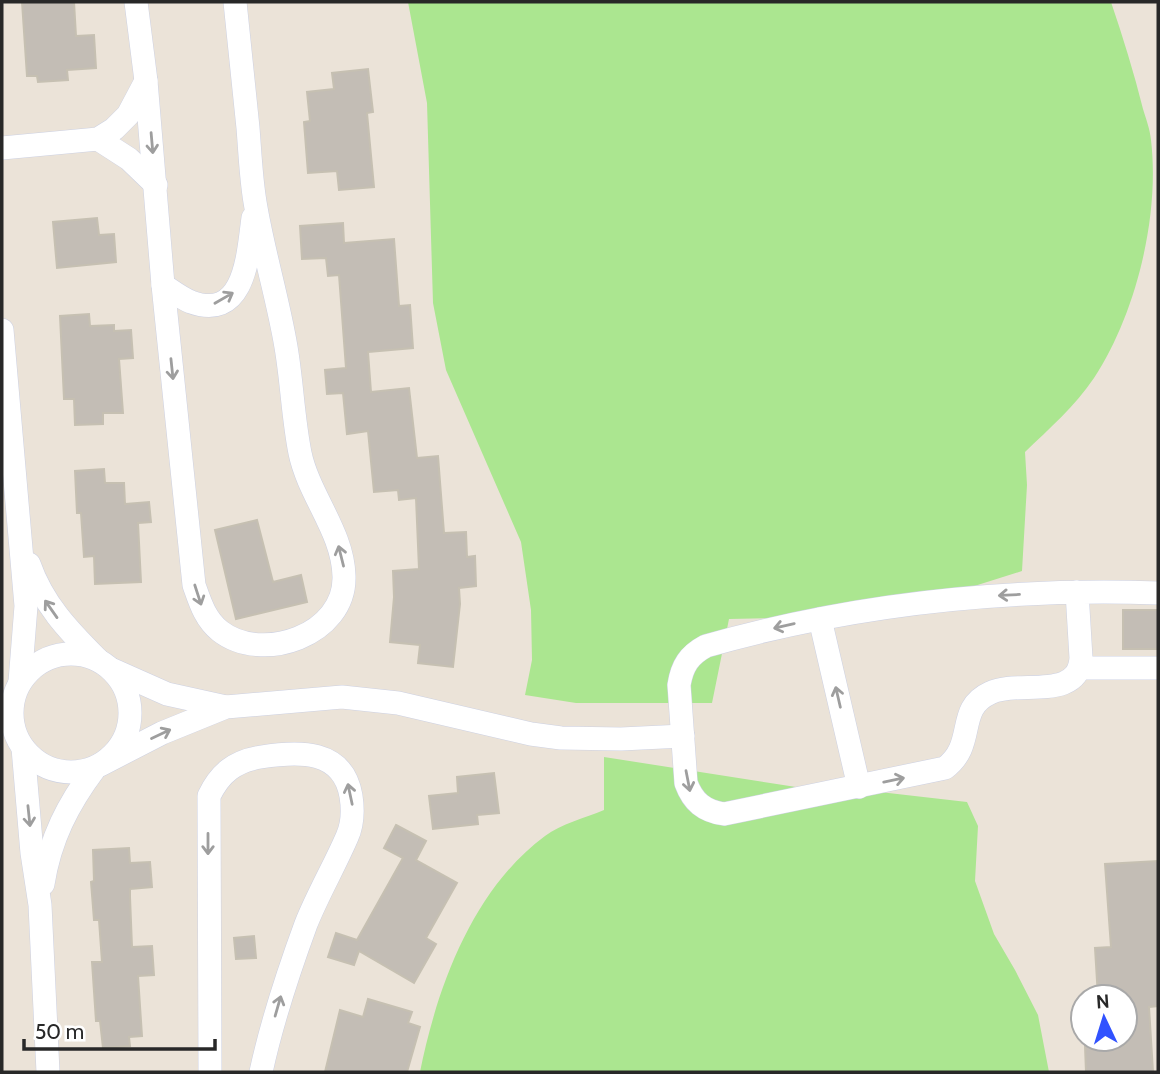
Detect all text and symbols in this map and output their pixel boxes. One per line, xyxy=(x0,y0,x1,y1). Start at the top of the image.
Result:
one-way arrow xyxy=(146,131,159,153)
one-way arrow xyxy=(214,291,234,305)
one-way arrow xyxy=(165,357,178,380)
one-way arrow xyxy=(334,546,347,568)
one-way arrow xyxy=(192,584,205,606)
one-way arrow xyxy=(998,588,1021,601)
one-way arrow xyxy=(44,600,58,619)
one-way arrow xyxy=(773,620,796,634)
one-way arrow xyxy=(830,686,844,709)
one-way arrow xyxy=(150,727,171,741)
one-way arrow xyxy=(681,769,695,792)
one-way arrow xyxy=(882,773,905,787)
one-way arrow xyxy=(342,783,356,806)
one-way arrow xyxy=(23,804,36,827)
one-way arrow xyxy=(201,832,215,855)
north arrow xyxy=(1069,983,1139,1053)
text: N xyxy=(1095,990,1110,1013)
one-way arrow xyxy=(272,995,285,1017)
scale bar xyxy=(24,1007,215,1052)
text: 50 m xyxy=(35,1019,84,1044)

